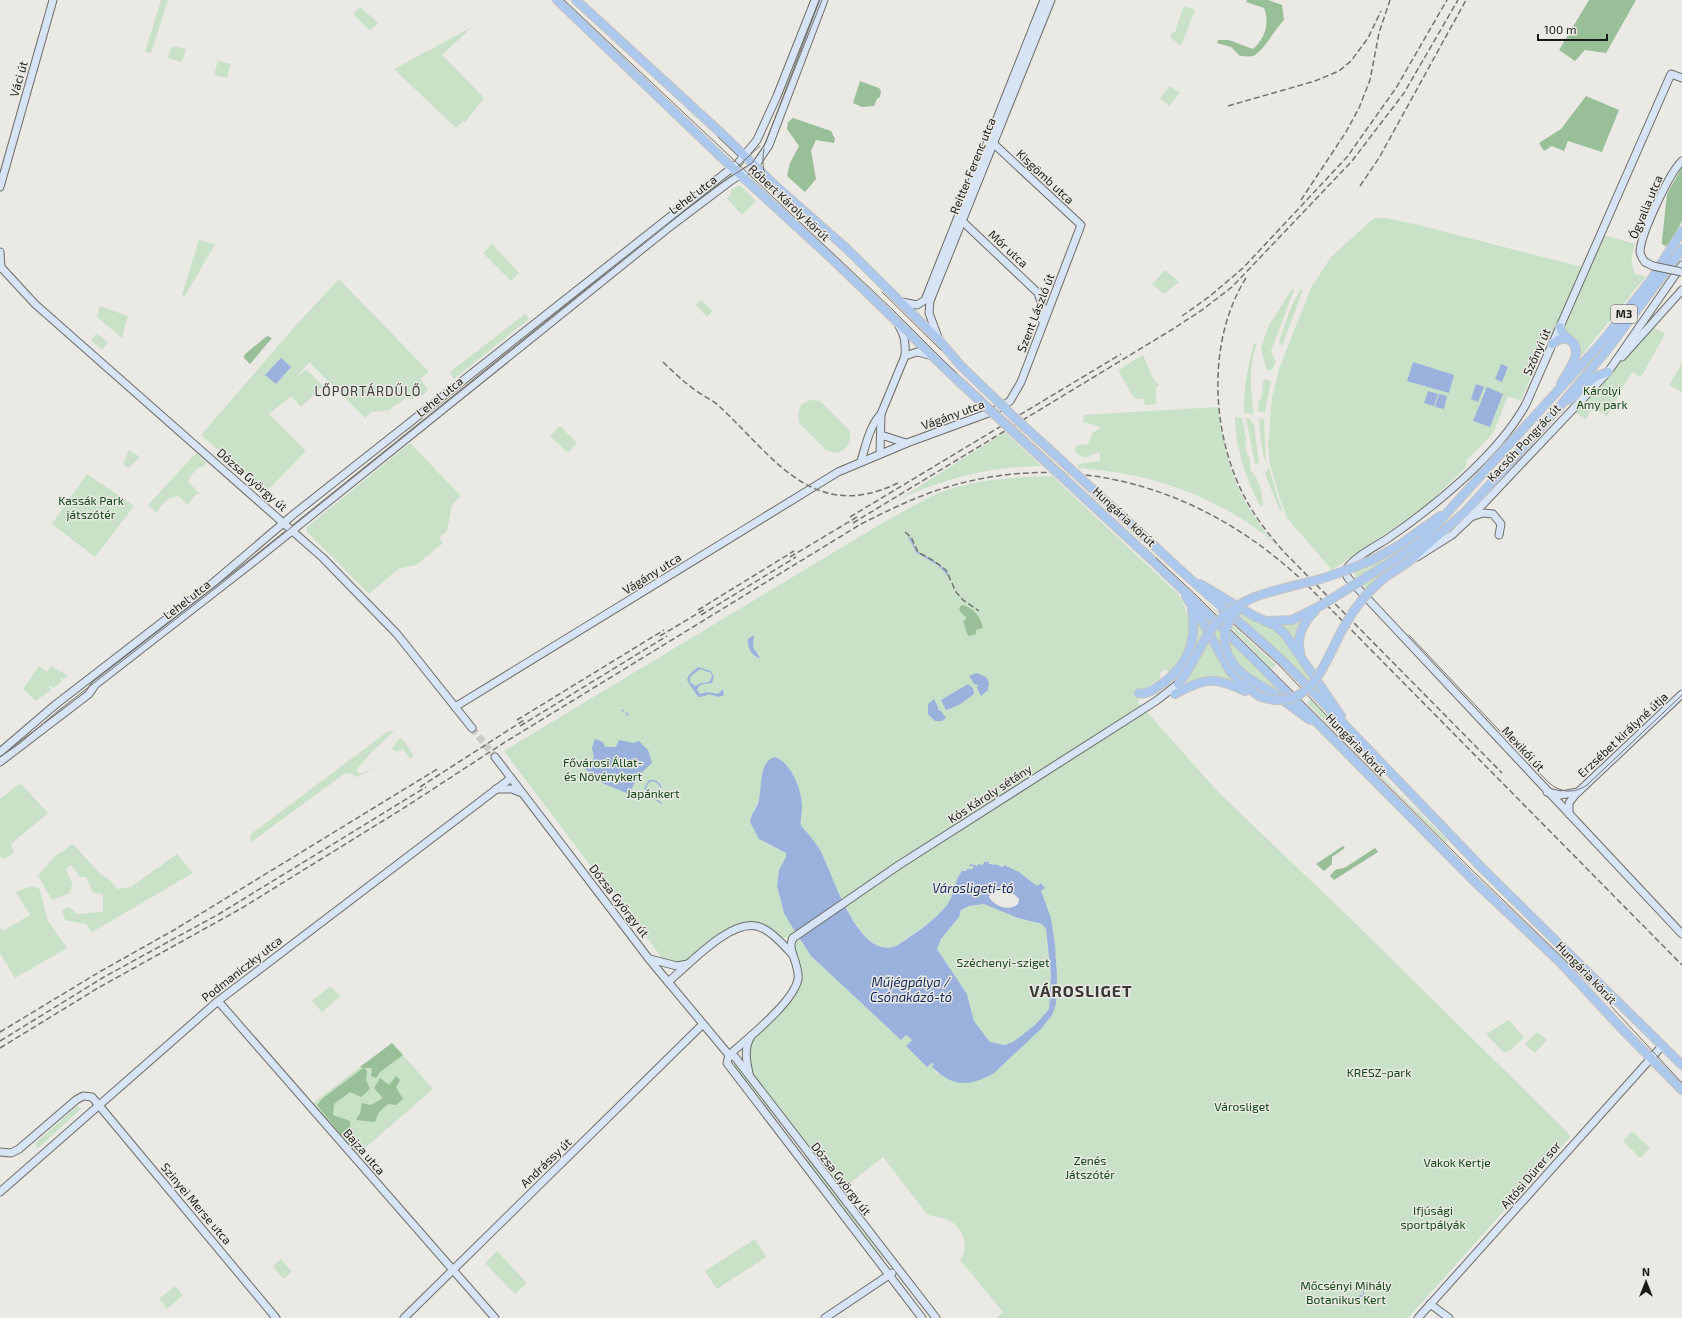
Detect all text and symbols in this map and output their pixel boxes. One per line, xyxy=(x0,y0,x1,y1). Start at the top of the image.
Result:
scale bar xyxy=(1538,16,1607,42)
text: 100 m xyxy=(1544,22,1576,36)
street label: Váci út xyxy=(6,59,30,98)
street label: Reitter Ferenc utca xyxy=(946,115,998,216)
street label: Kisgömb utca xyxy=(1014,146,1077,206)
street label: Róbert Károly körút xyxy=(746,161,833,244)
street label: Lehel utca xyxy=(666,172,719,217)
street label: Ógyalla utca xyxy=(1625,173,1665,241)
street label: Mór utca xyxy=(986,227,1031,270)
street label: Szent László út xyxy=(1014,271,1057,354)
road number: M3 xyxy=(1611,305,1637,323)
street label: Szőnyi út xyxy=(1520,326,1553,377)
street label: Lehel utca xyxy=(413,373,465,419)
district label: LŐPORTÁRDŰLŐ xyxy=(315,382,421,399)
park label: Károlyi Amy park xyxy=(1576,383,1628,411)
street label: Vágány utca xyxy=(919,396,986,432)
street label: Kacsóh Pongrác út xyxy=(1484,400,1563,484)
street label: Dózsa György út xyxy=(215,445,291,514)
street label: Hungária körút xyxy=(1090,484,1159,549)
park label: Kassák Park játszótér xyxy=(58,493,124,522)
street label: Vágány utca xyxy=(620,550,683,597)
street label: Lehel utca xyxy=(160,577,213,622)
street label: Erzsébet királyné útja xyxy=(1574,689,1671,780)
street label: Hungária körút xyxy=(1324,710,1390,779)
street label: Mexikói út xyxy=(1499,723,1548,774)
park label: Fővárosi Állat- és Növénykert xyxy=(563,755,643,783)
street label: Kós Károly sétány xyxy=(945,761,1034,825)
park label: Japánkert xyxy=(627,786,680,800)
street label: Dózsa György út xyxy=(587,861,653,940)
water label: Városligeti-tó xyxy=(932,880,1014,896)
street label: Podmaniczky utca xyxy=(198,932,284,1004)
street label: Hungária körút xyxy=(1554,938,1620,1007)
park label: Széchenyi-sziget xyxy=(956,955,1050,969)
water label: Műjégpálya / Csónakázó-tó xyxy=(870,974,952,1005)
district label: VÁROSLIGET xyxy=(1029,981,1133,1000)
park label: KRESZ-park xyxy=(1347,1065,1411,1079)
park label: Városliget xyxy=(1214,1099,1270,1113)
street label: Bajza utca xyxy=(340,1126,388,1178)
street label: Andrássy út xyxy=(517,1134,574,1190)
street label: Ajtósi Dürer sor xyxy=(1497,1138,1564,1211)
street label: Dózsa György út xyxy=(809,1139,875,1218)
park label: Zenés Játszótér xyxy=(1065,1153,1115,1181)
park label: Vakok Kertje xyxy=(1423,1155,1491,1170)
street label: Szinyei Merse utca xyxy=(159,1160,235,1247)
park label: Ifjúsági sportpályák xyxy=(1400,1203,1466,1231)
north arrow xyxy=(1626,1262,1666,1302)
text: N xyxy=(1642,1265,1650,1278)
park label: Mőcsényi Mihály Botanikus Kert xyxy=(1300,1278,1392,1306)

